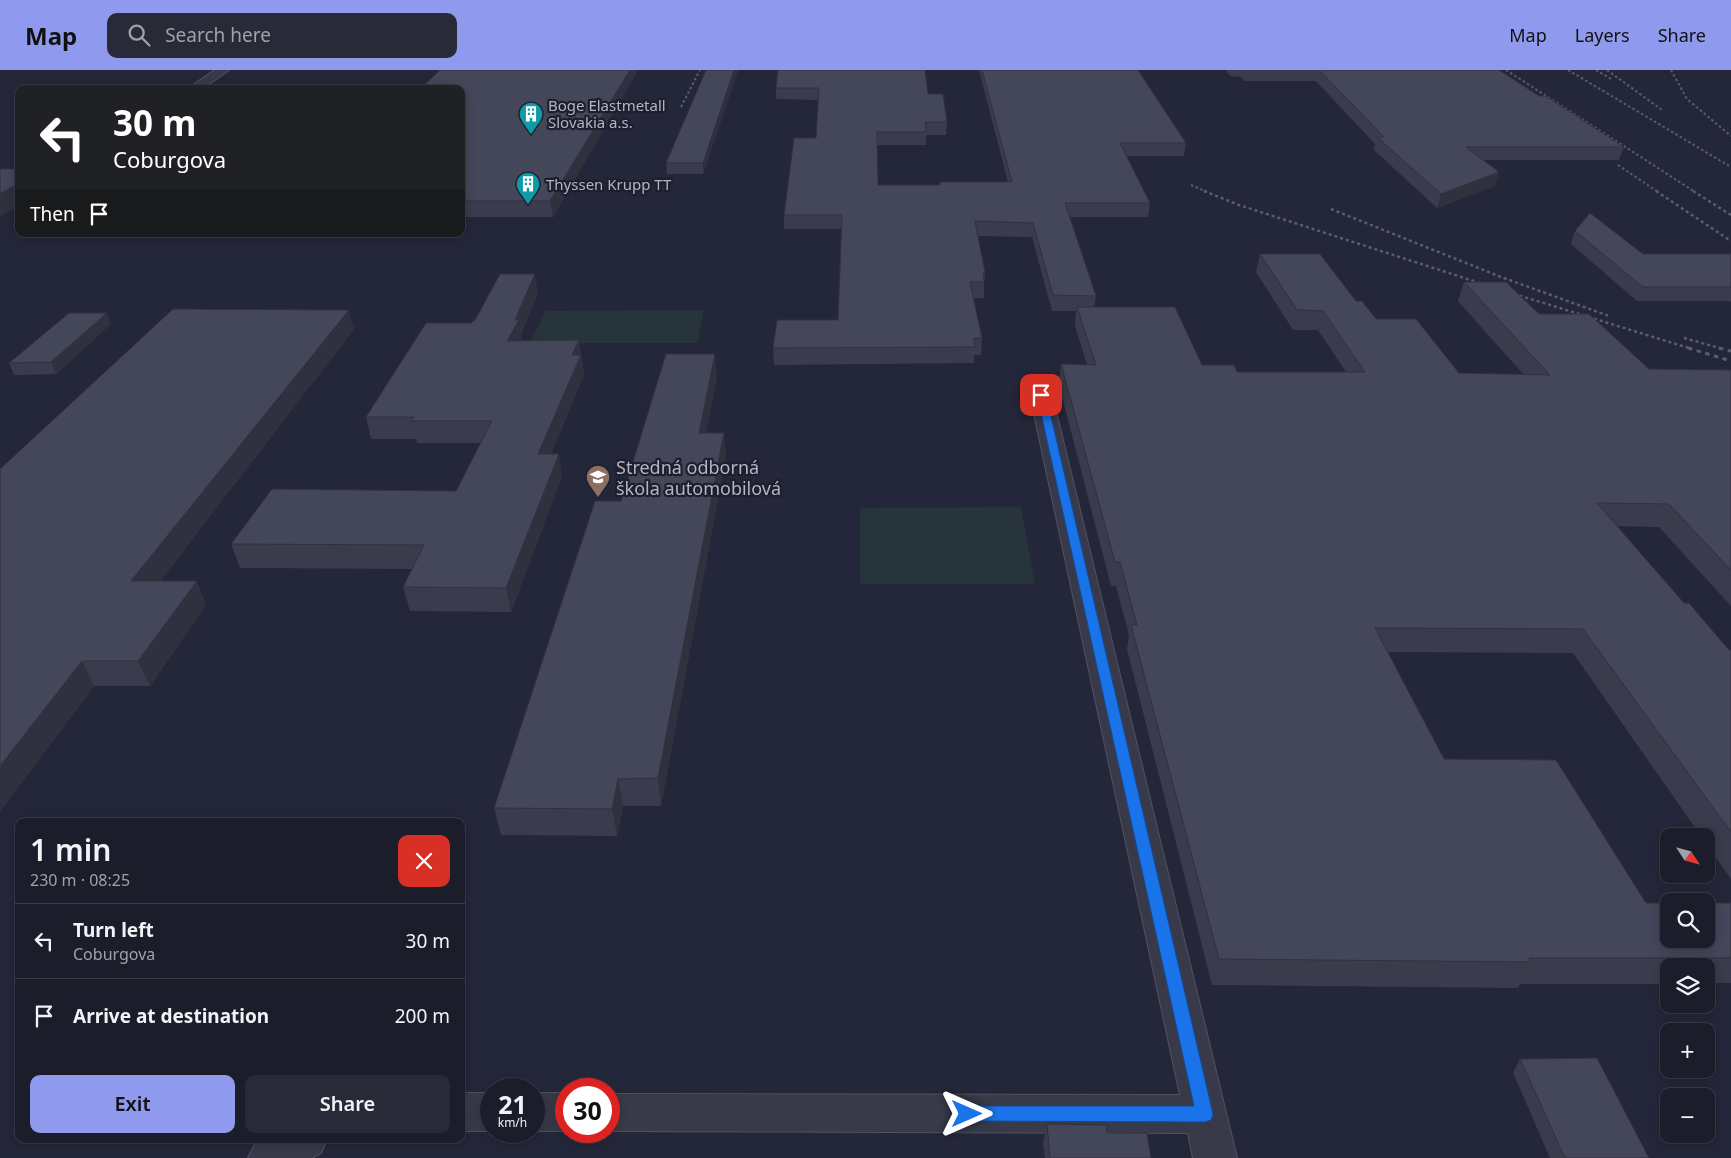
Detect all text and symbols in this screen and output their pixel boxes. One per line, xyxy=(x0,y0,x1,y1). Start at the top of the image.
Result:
search box xyxy=(107,13,457,58)
text: Map xyxy=(25,19,77,52)
icon: search xyxy=(125,21,153,49)
text: Search here xyxy=(165,22,271,48)
text: Map xyxy=(1509,23,1547,47)
text: Layers xyxy=(1575,23,1630,47)
text: Share xyxy=(1658,23,1706,47)
place label: Boge Elastmetall Slovakia a.s. xyxy=(548,95,666,132)
text: 30 m xyxy=(113,99,196,146)
building icon: Boge Elastmetall Slovakia a.s. xyxy=(518,101,544,135)
icon: left xyxy=(30,105,95,170)
text: Coburgova xyxy=(113,144,226,174)
building icon: Thyssen Krupp TT xyxy=(515,171,541,205)
place label: Thyssen Krupp TT xyxy=(546,174,672,194)
icon: arrive xyxy=(85,200,113,228)
text: Then xyxy=(30,201,75,227)
pin xyxy=(1020,374,1062,416)
icon: arrive xyxy=(1027,381,1055,409)
place label: Stredná odborná škola automobilová xyxy=(616,455,781,500)
school or university icon: Stredná odborná škola automobilová xyxy=(585,464,611,498)
north arrow xyxy=(1660,828,1715,882)
map controls xyxy=(1660,828,1715,1143)
text: 1 min xyxy=(30,829,111,870)
button: close xyxy=(398,835,450,887)
text: 230 m · 08:25 xyxy=(30,869,130,891)
button: search xyxy=(1660,893,1715,948)
text: Turn left xyxy=(73,917,154,943)
icon: left xyxy=(30,927,58,955)
text: 30 m xyxy=(406,928,450,954)
text: Coburgova xyxy=(73,943,155,965)
button: layers xyxy=(1660,958,1715,1013)
icon: arrive xyxy=(30,1002,58,1030)
text: Arrive at destination xyxy=(73,1003,269,1029)
text: 200 m xyxy=(395,1003,450,1029)
button: + xyxy=(1660,1023,1715,1078)
button: Exit xyxy=(30,1075,235,1133)
button: Share xyxy=(245,1075,450,1133)
speed limit sign: 30 xyxy=(555,1078,620,1143)
text: 21 xyxy=(498,1087,527,1121)
position arrow xyxy=(940,1087,992,1139)
button: − xyxy=(1660,1088,1715,1143)
text: km/h xyxy=(498,1114,527,1131)

